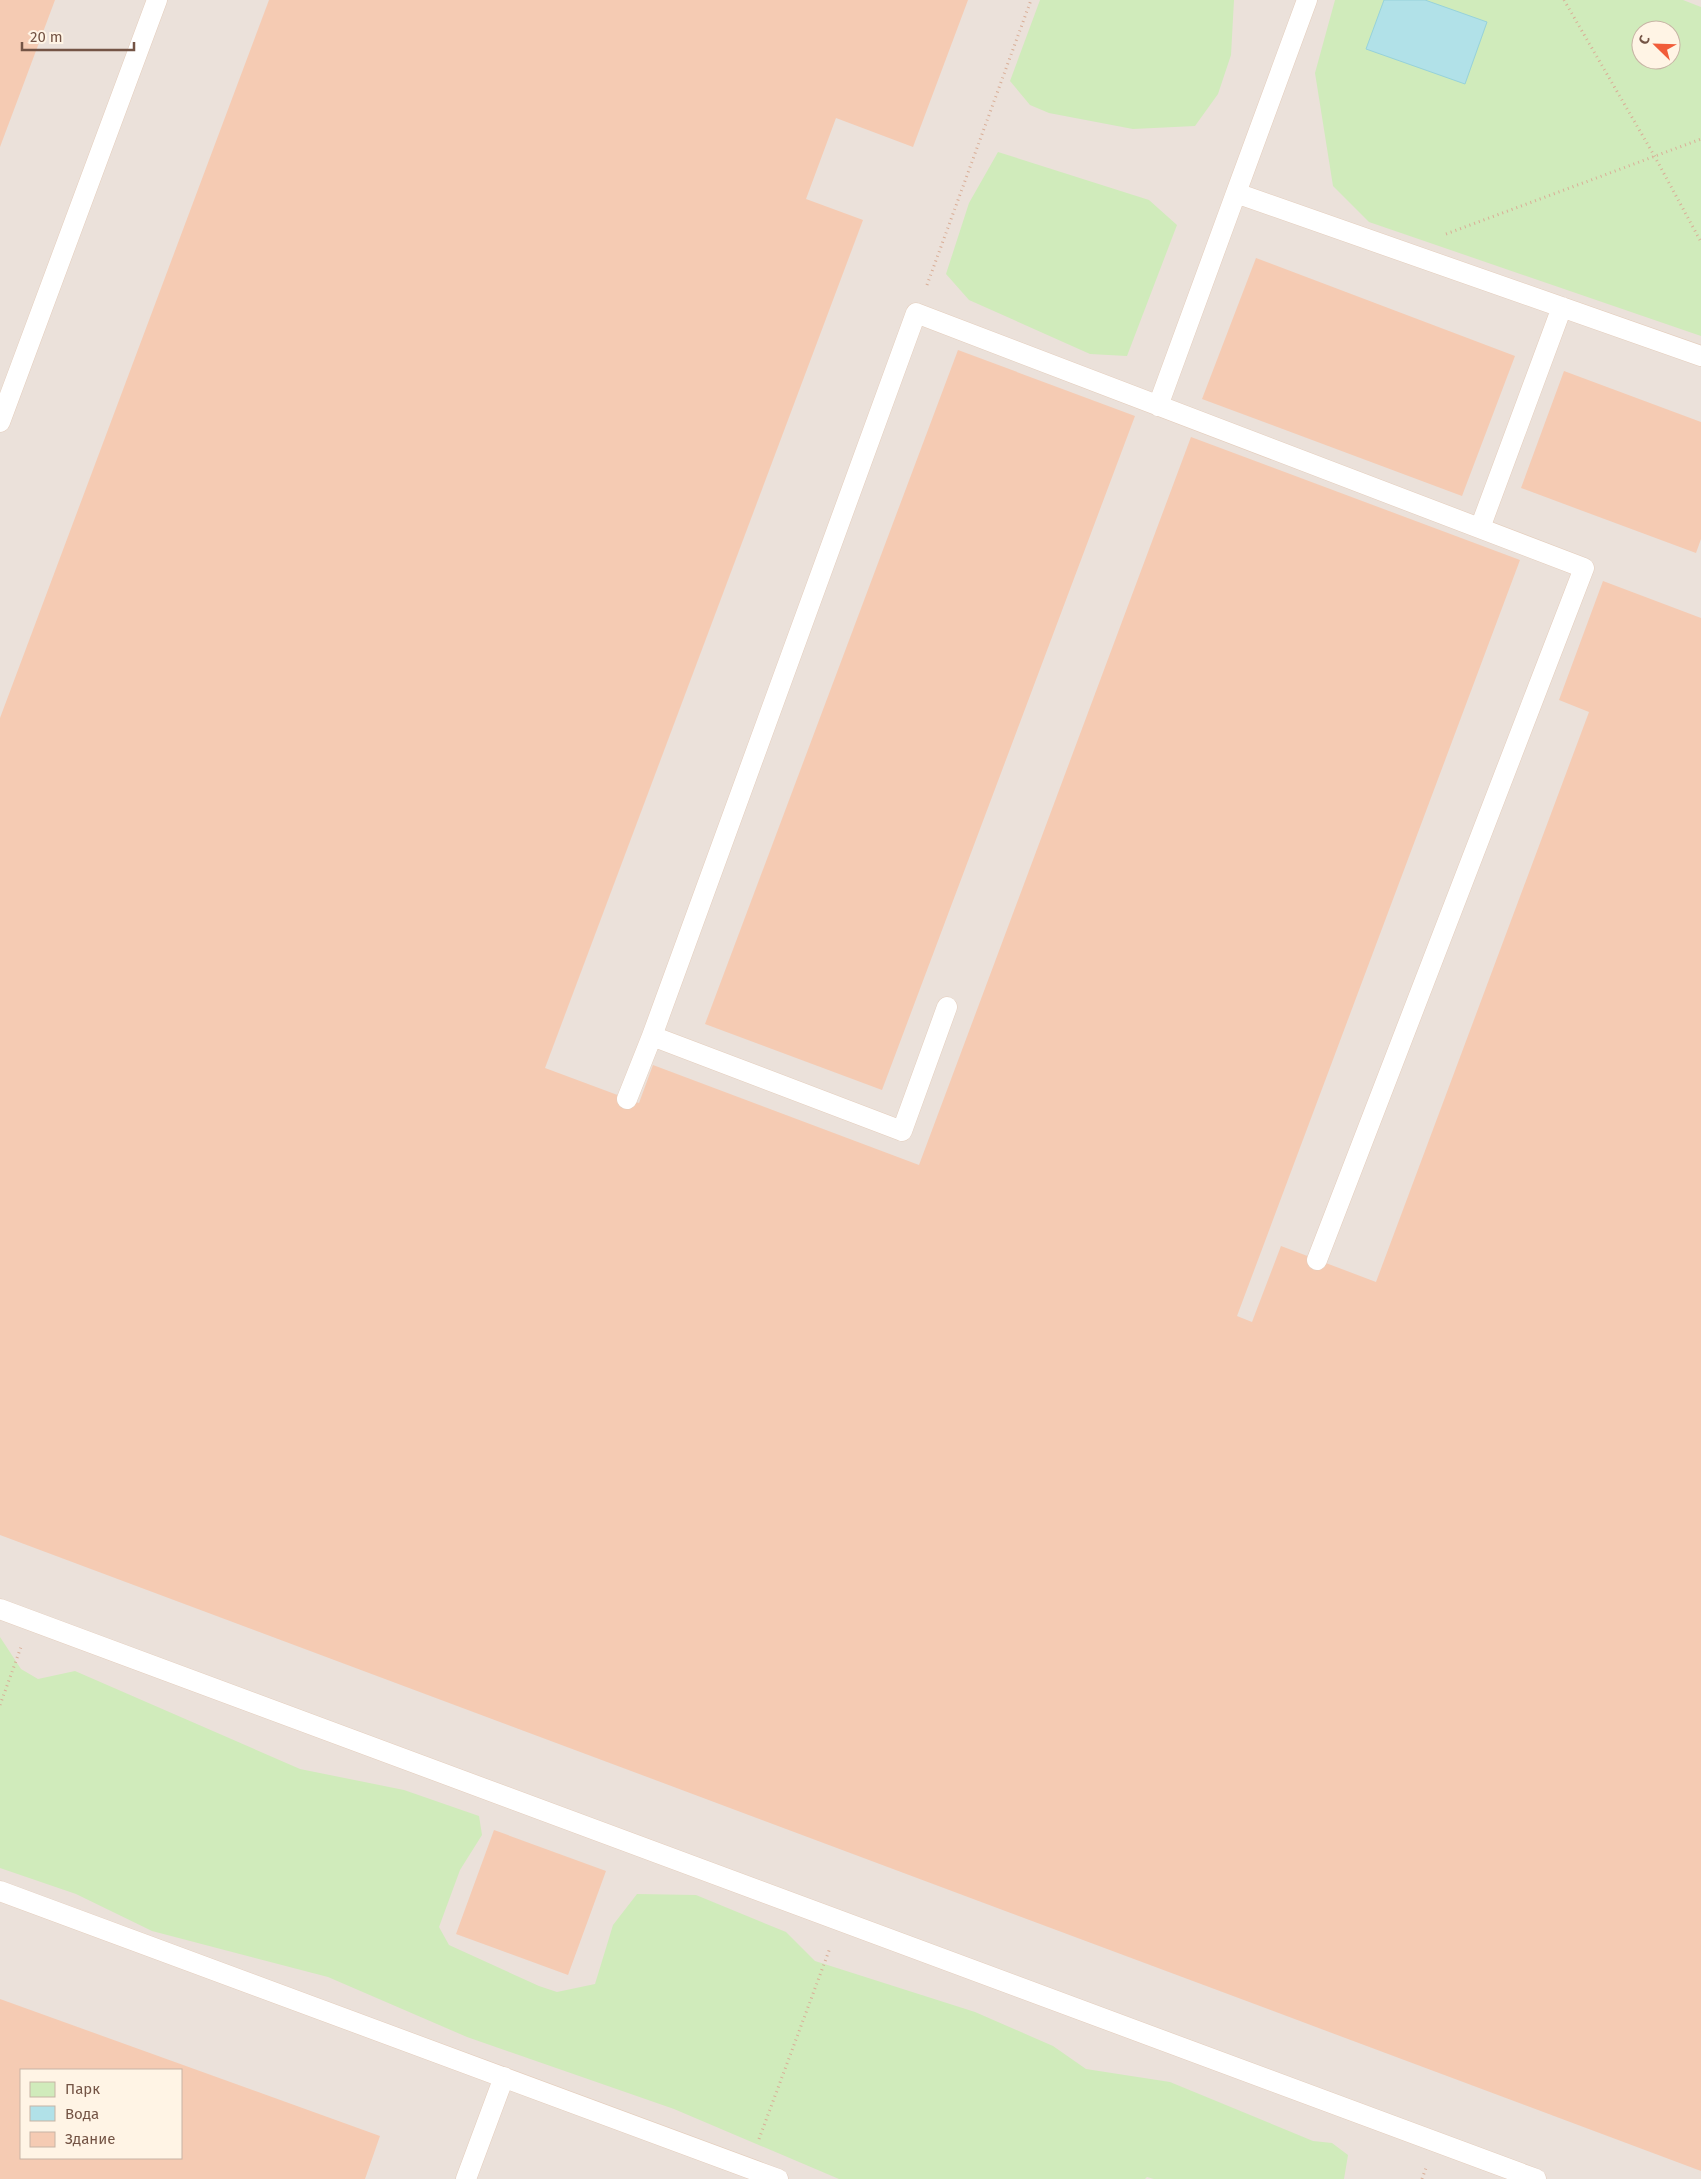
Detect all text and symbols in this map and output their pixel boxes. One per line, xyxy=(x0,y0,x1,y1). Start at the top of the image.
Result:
scale bar xyxy=(22,20,135,52)
north arrow xyxy=(1631,20,1681,70)
text: 20 m xyxy=(30,28,63,46)
text: С xyxy=(1635,33,1654,47)
legend xyxy=(20,2069,182,2159)
text: Парк xyxy=(65,2080,100,2098)
text: Вода xyxy=(65,2105,99,2123)
text: Здание xyxy=(65,2130,115,2148)

